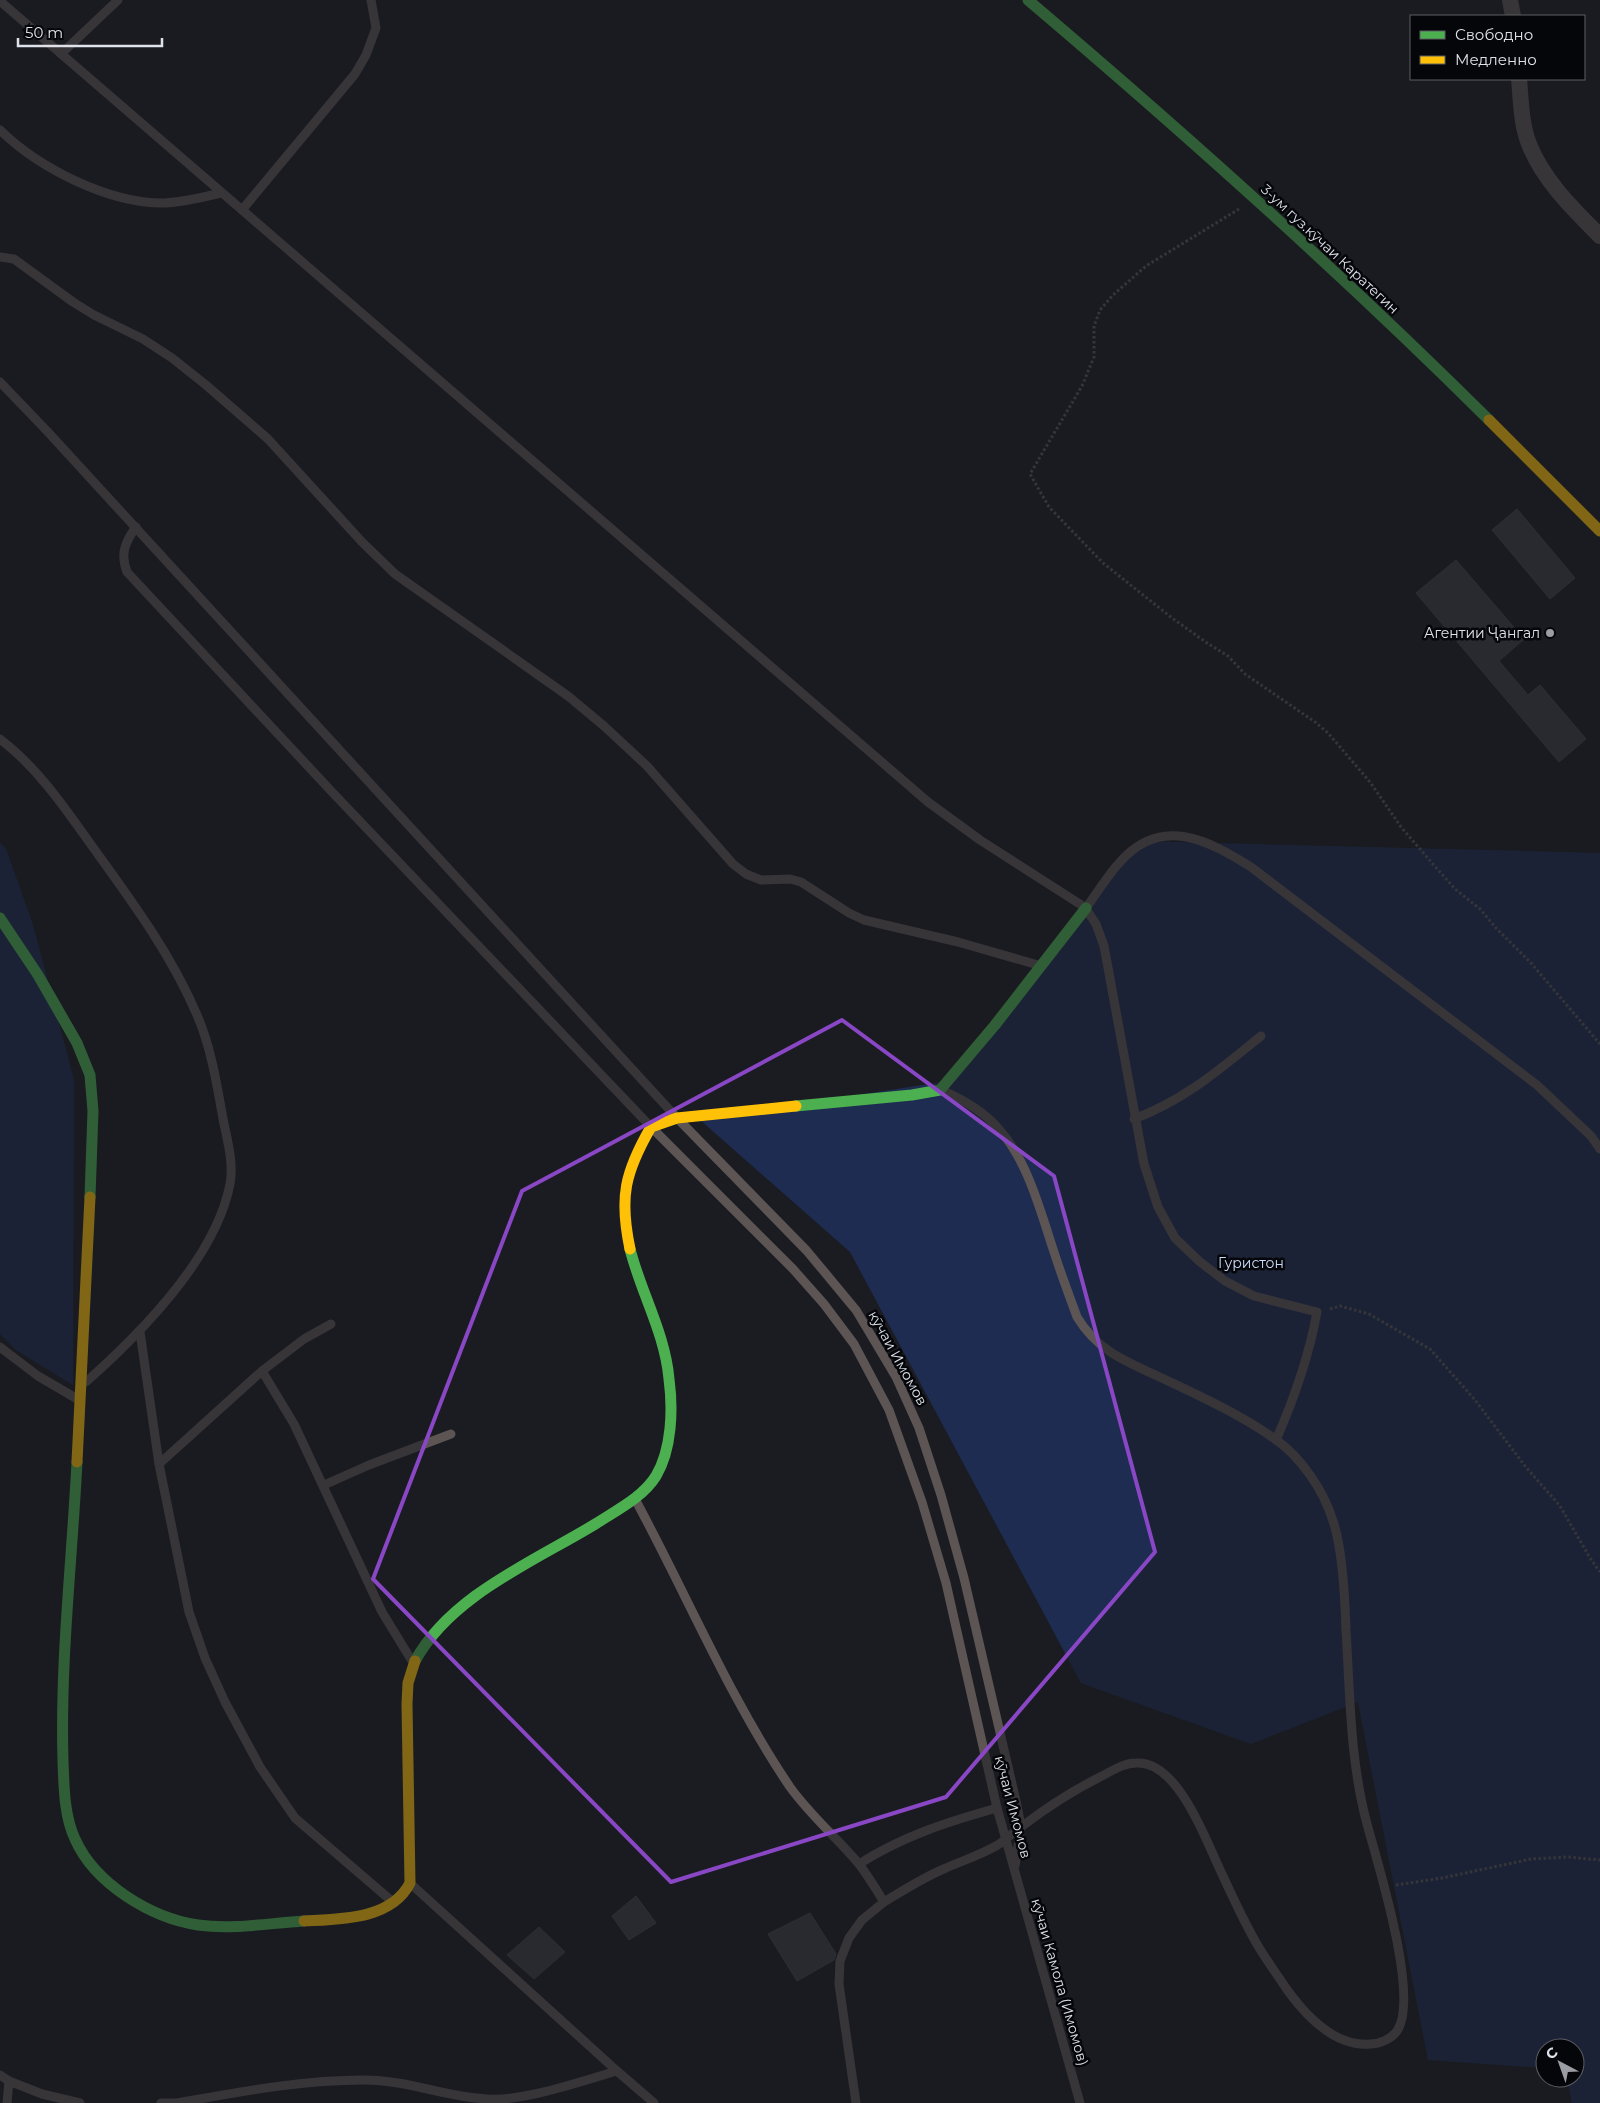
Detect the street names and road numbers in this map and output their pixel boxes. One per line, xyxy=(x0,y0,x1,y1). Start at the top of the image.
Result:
street label: 3-ум гуз.кӯчаи Каратегин xyxy=(1257,180,1403,318)
street label: кӯчаи Имомов xyxy=(865,1308,931,1408)
street label: кӯчаи Имомов xyxy=(991,1754,1035,1860)
street label: кӯчаи Камола (Имомов) xyxy=(1027,1896,1093,2068)

